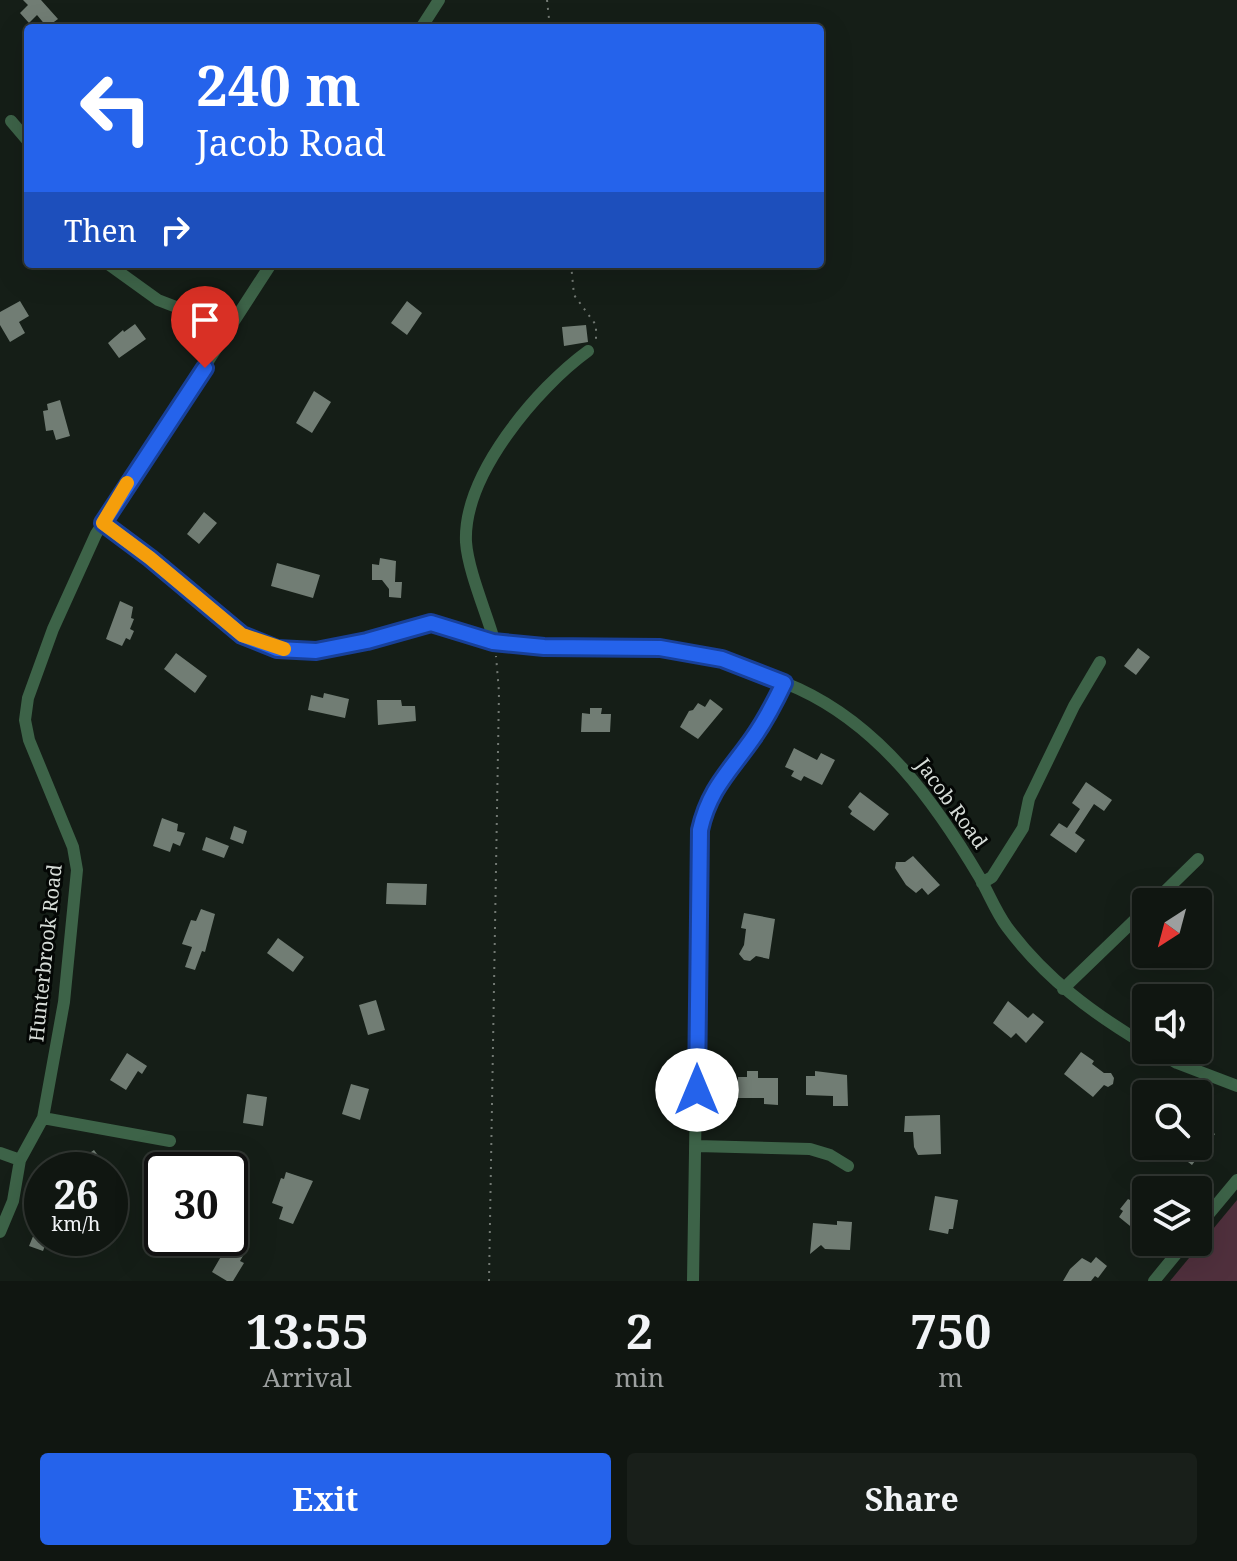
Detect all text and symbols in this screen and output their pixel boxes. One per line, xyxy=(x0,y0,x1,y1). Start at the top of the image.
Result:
text: 240 m xyxy=(196,46,361,122)
icon: left xyxy=(64,56,168,160)
text: Jacob Road xyxy=(196,118,386,167)
icon: right xyxy=(153,208,197,252)
text: Then xyxy=(64,210,137,251)
pin xyxy=(171,286,239,368)
icon: arrive xyxy=(183,298,227,342)
street label: Jacob Road xyxy=(909,752,994,854)
street label: Hunterbrook Road xyxy=(22,863,68,1043)
north arrow xyxy=(1132,888,1212,968)
map controls xyxy=(1132,888,1212,1256)
button: sound xyxy=(1132,984,1212,1064)
position arrow xyxy=(655,1048,739,1132)
button: search xyxy=(1132,1080,1212,1160)
speed limit sign: 30 xyxy=(144,1152,248,1256)
text: 26 xyxy=(53,1166,99,1221)
button: layers xyxy=(1132,1176,1212,1256)
text: km/h xyxy=(51,1210,101,1237)
text: 13:55 xyxy=(246,1298,369,1363)
text: 2 xyxy=(626,1298,653,1363)
text: 750 xyxy=(910,1298,991,1363)
text: Arrival xyxy=(263,1359,352,1395)
text: min xyxy=(615,1359,664,1395)
text: m xyxy=(938,1359,963,1395)
button: Exit xyxy=(40,1453,611,1545)
button: Share xyxy=(627,1453,1197,1545)

